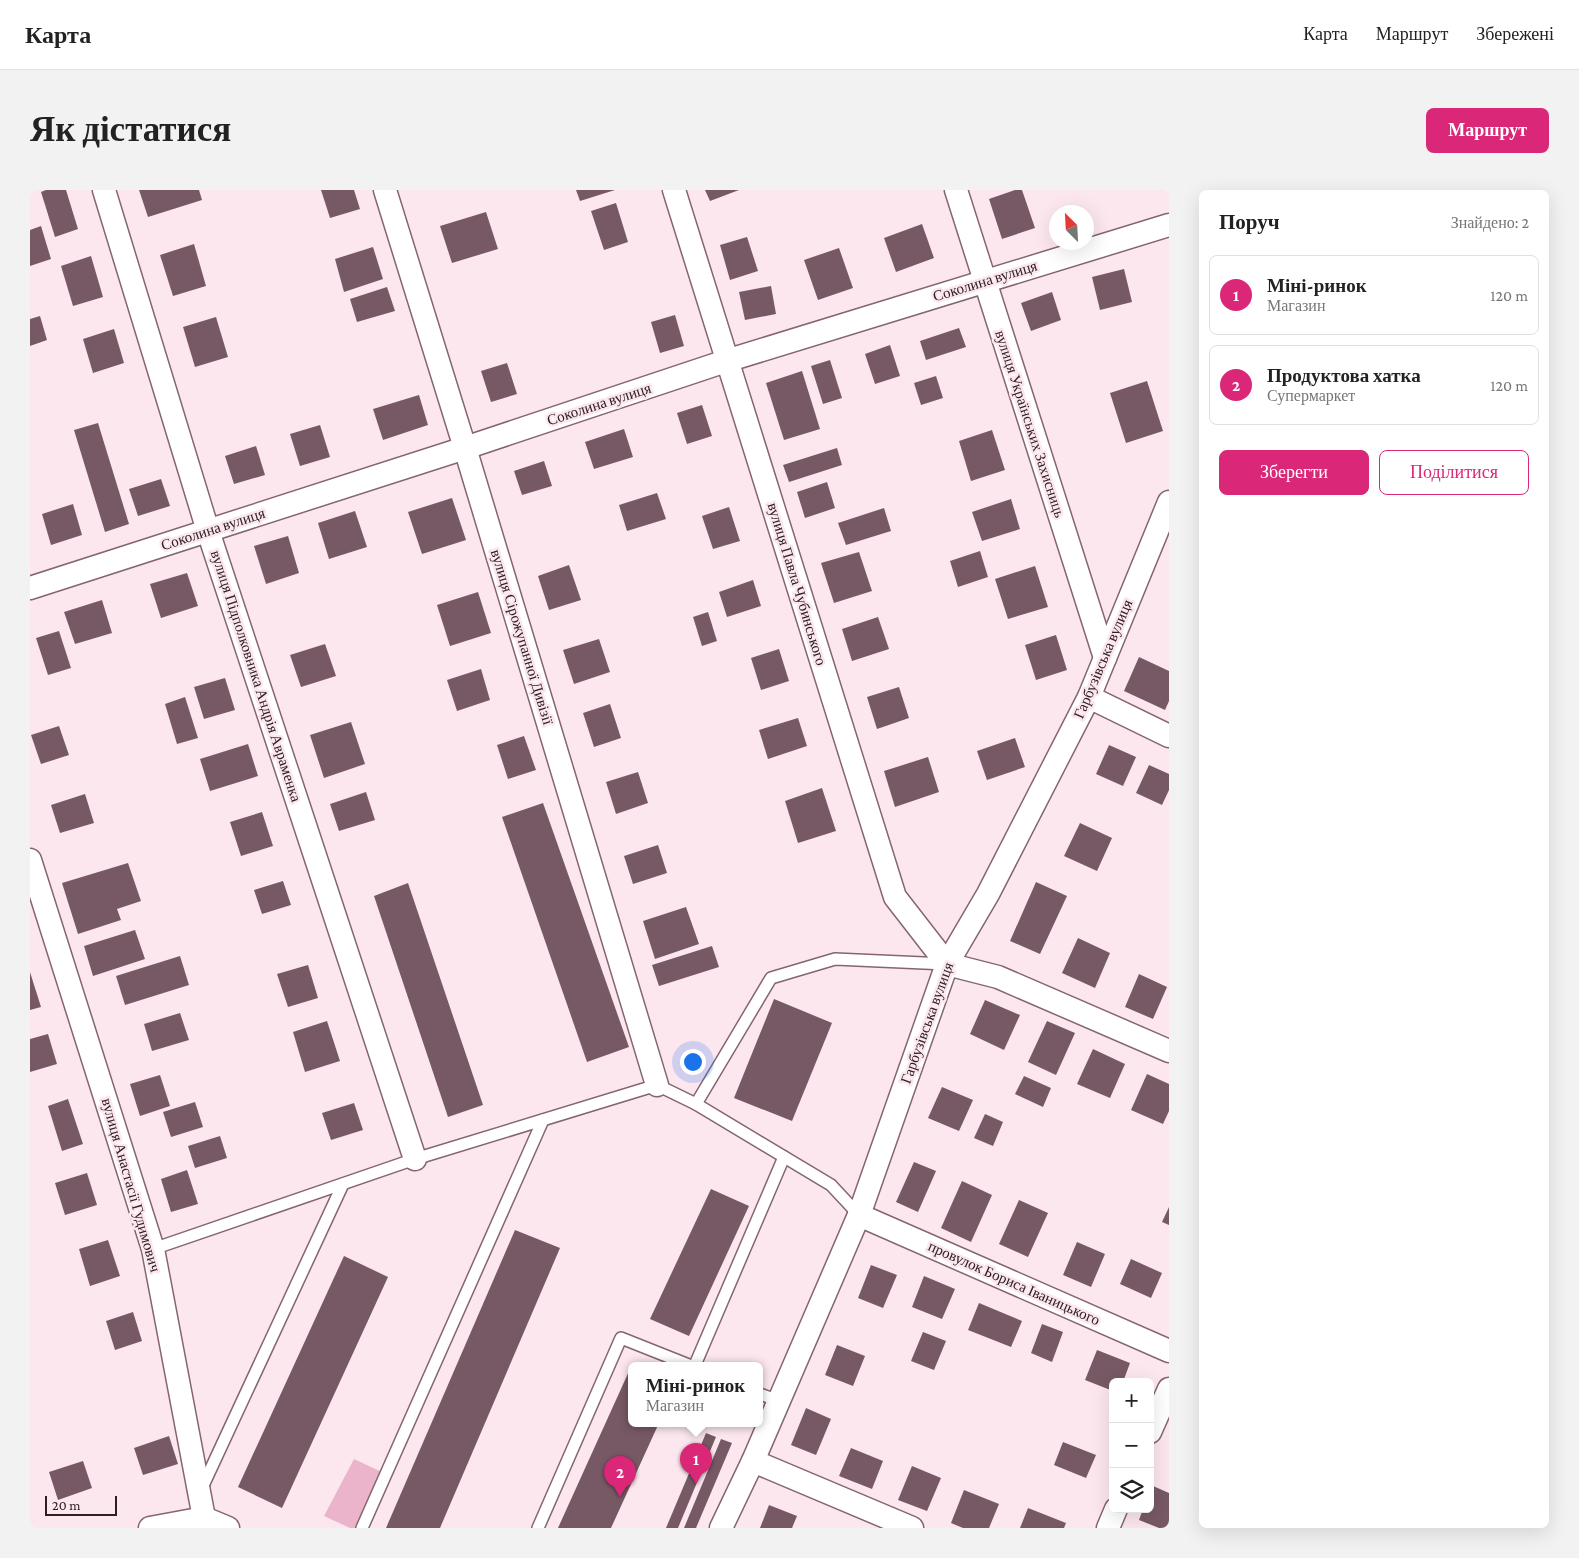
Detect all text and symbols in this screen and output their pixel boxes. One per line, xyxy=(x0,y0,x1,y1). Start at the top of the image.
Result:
text: Карта xyxy=(25,21,91,48)
text: Карта xyxy=(1303,24,1348,44)
text: Маршрут xyxy=(1376,24,1448,44)
text: Збережені xyxy=(1476,24,1554,44)
button: Маршрут xyxy=(1426,108,1549,153)
text: Як дістатися xyxy=(30,110,231,149)
north arrow xyxy=(1049,205,1094,250)
text: Поруч xyxy=(1219,210,1280,234)
text: Знайдено: 2 xyxy=(1451,214,1529,231)
street label: Соколина вулиця xyxy=(931,258,1039,304)
text: Міні-ринок xyxy=(1267,275,1367,296)
text: 1 xyxy=(1233,287,1239,304)
text: 120 m xyxy=(1490,287,1528,304)
text: Магазин xyxy=(1267,297,1325,314)
street label: вулиця Українських Захисниць xyxy=(992,328,1068,520)
text: Продуктова хатка xyxy=(1267,365,1421,386)
text: 2 xyxy=(1232,377,1240,394)
text: 120 m xyxy=(1490,377,1528,394)
street label: Соколина вулиця xyxy=(545,380,653,428)
text: Супермаркет xyxy=(1267,387,1355,404)
button: Зберегти xyxy=(1219,450,1369,495)
button: Поділитися xyxy=(1379,450,1529,495)
street label: вулиця Павла Чубинського xyxy=(765,501,829,667)
street label: Соколина вулиця xyxy=(159,505,267,553)
street label: вулиця Сірожупанної Дивізії xyxy=(488,547,557,727)
street label: вулиця Підполковника Андрія Авраменка xyxy=(208,548,304,804)
street label: Гарбузівська вулиця xyxy=(1071,597,1135,721)
street label: Гарбузівська вулиця xyxy=(898,960,956,1086)
your location xyxy=(680,1049,706,1075)
street label: вулиця Анастасії Гудимович xyxy=(99,1096,164,1274)
street label: провулок Бориса Іваницького xyxy=(926,1238,1102,1328)
popup xyxy=(628,1362,763,1427)
text: Міні-ринок xyxy=(646,1375,745,1396)
map controls xyxy=(1109,1378,1154,1513)
button: + xyxy=(1109,1378,1154,1423)
text: Магазин xyxy=(646,1397,704,1414)
button: − xyxy=(1109,1423,1154,1468)
pin: 1 xyxy=(680,1443,712,1484)
pin: 2 xyxy=(604,1456,636,1497)
button: layers xyxy=(1109,1468,1154,1513)
scale bar xyxy=(45,1493,118,1516)
text: 20 m xyxy=(52,1497,80,1513)

